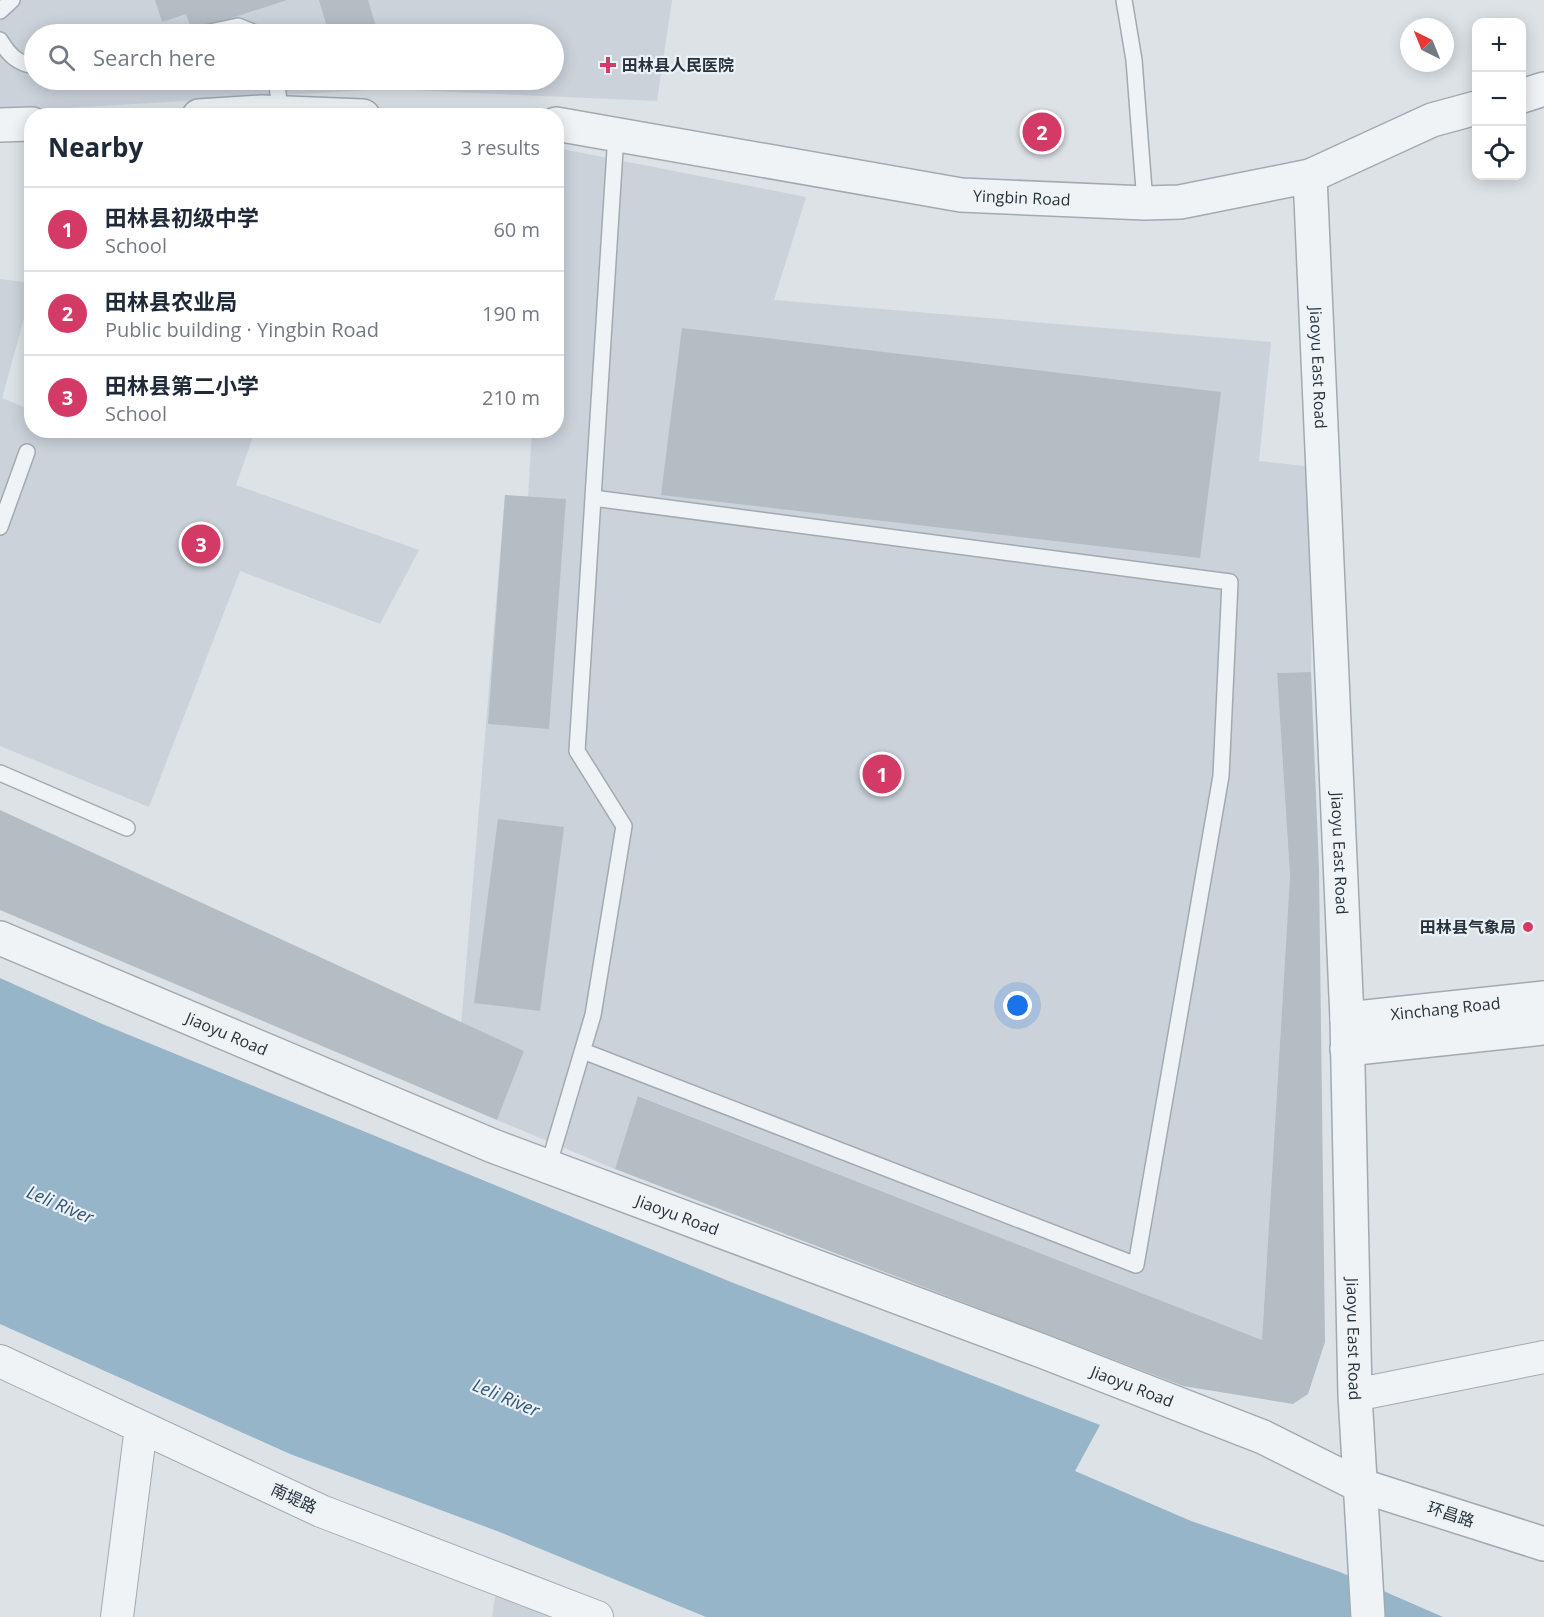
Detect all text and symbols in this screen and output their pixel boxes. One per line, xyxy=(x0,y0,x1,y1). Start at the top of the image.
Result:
north arrow xyxy=(1400,18,1454,72)
map controls xyxy=(1472,18,1526,180)
button: + xyxy=(1472,18,1526,72)
search box xyxy=(24,24,564,90)
icon: search xyxy=(45,41,78,74)
text: Search here xyxy=(93,42,216,72)
place label: 田林县人民医院 xyxy=(622,54,734,76)
marker: 田林县人民医院 xyxy=(599,56,617,74)
button: − xyxy=(1472,72,1526,126)
pin: 2 xyxy=(1022,110,1062,154)
button: locate xyxy=(1472,126,1526,180)
text: Nearby xyxy=(48,129,143,165)
text: 3 results xyxy=(460,134,540,161)
street label: Yingbin Road xyxy=(973,185,1071,211)
text: 田林县初级中学 xyxy=(105,202,259,232)
text: 1 xyxy=(62,216,73,243)
text: 60 m xyxy=(493,216,540,243)
text: School xyxy=(105,232,167,259)
text: 田林县农业局 xyxy=(105,286,237,316)
text: 2 xyxy=(62,300,73,327)
text: 190 m xyxy=(482,300,540,327)
street label: Jiaoyu East Road xyxy=(1305,304,1332,429)
text: Public building · Yingbin Road xyxy=(105,316,379,343)
text: 田林县第二小学 xyxy=(105,370,259,400)
text: 3 xyxy=(62,384,73,411)
text: 210 m xyxy=(482,384,540,411)
text: School xyxy=(105,400,167,427)
pin: 3 xyxy=(182,522,220,566)
pin: 1 xyxy=(862,752,902,796)
street label: Jiaoyu East Road xyxy=(1326,790,1353,915)
place label: 田林县气象局 xyxy=(1420,916,1516,938)
marker: 田林县气象局 xyxy=(1521,920,1535,934)
your location xyxy=(1003,991,1032,1020)
street label: Xinchang Road xyxy=(1389,992,1501,1025)
street label: Jiaoyu Road xyxy=(180,1006,271,1061)
water label: Leli River xyxy=(23,1179,98,1229)
street label: Jiaoyu Road xyxy=(631,1189,722,1240)
street label: Jiaoyu East Road xyxy=(1341,1276,1366,1401)
street label: Jiaoyu Road xyxy=(1086,1359,1177,1412)
water label: Leli River xyxy=(469,1372,544,1422)
street label: 南堤路 xyxy=(268,1478,320,1518)
street label: 环昌路 xyxy=(1425,1496,1477,1532)

